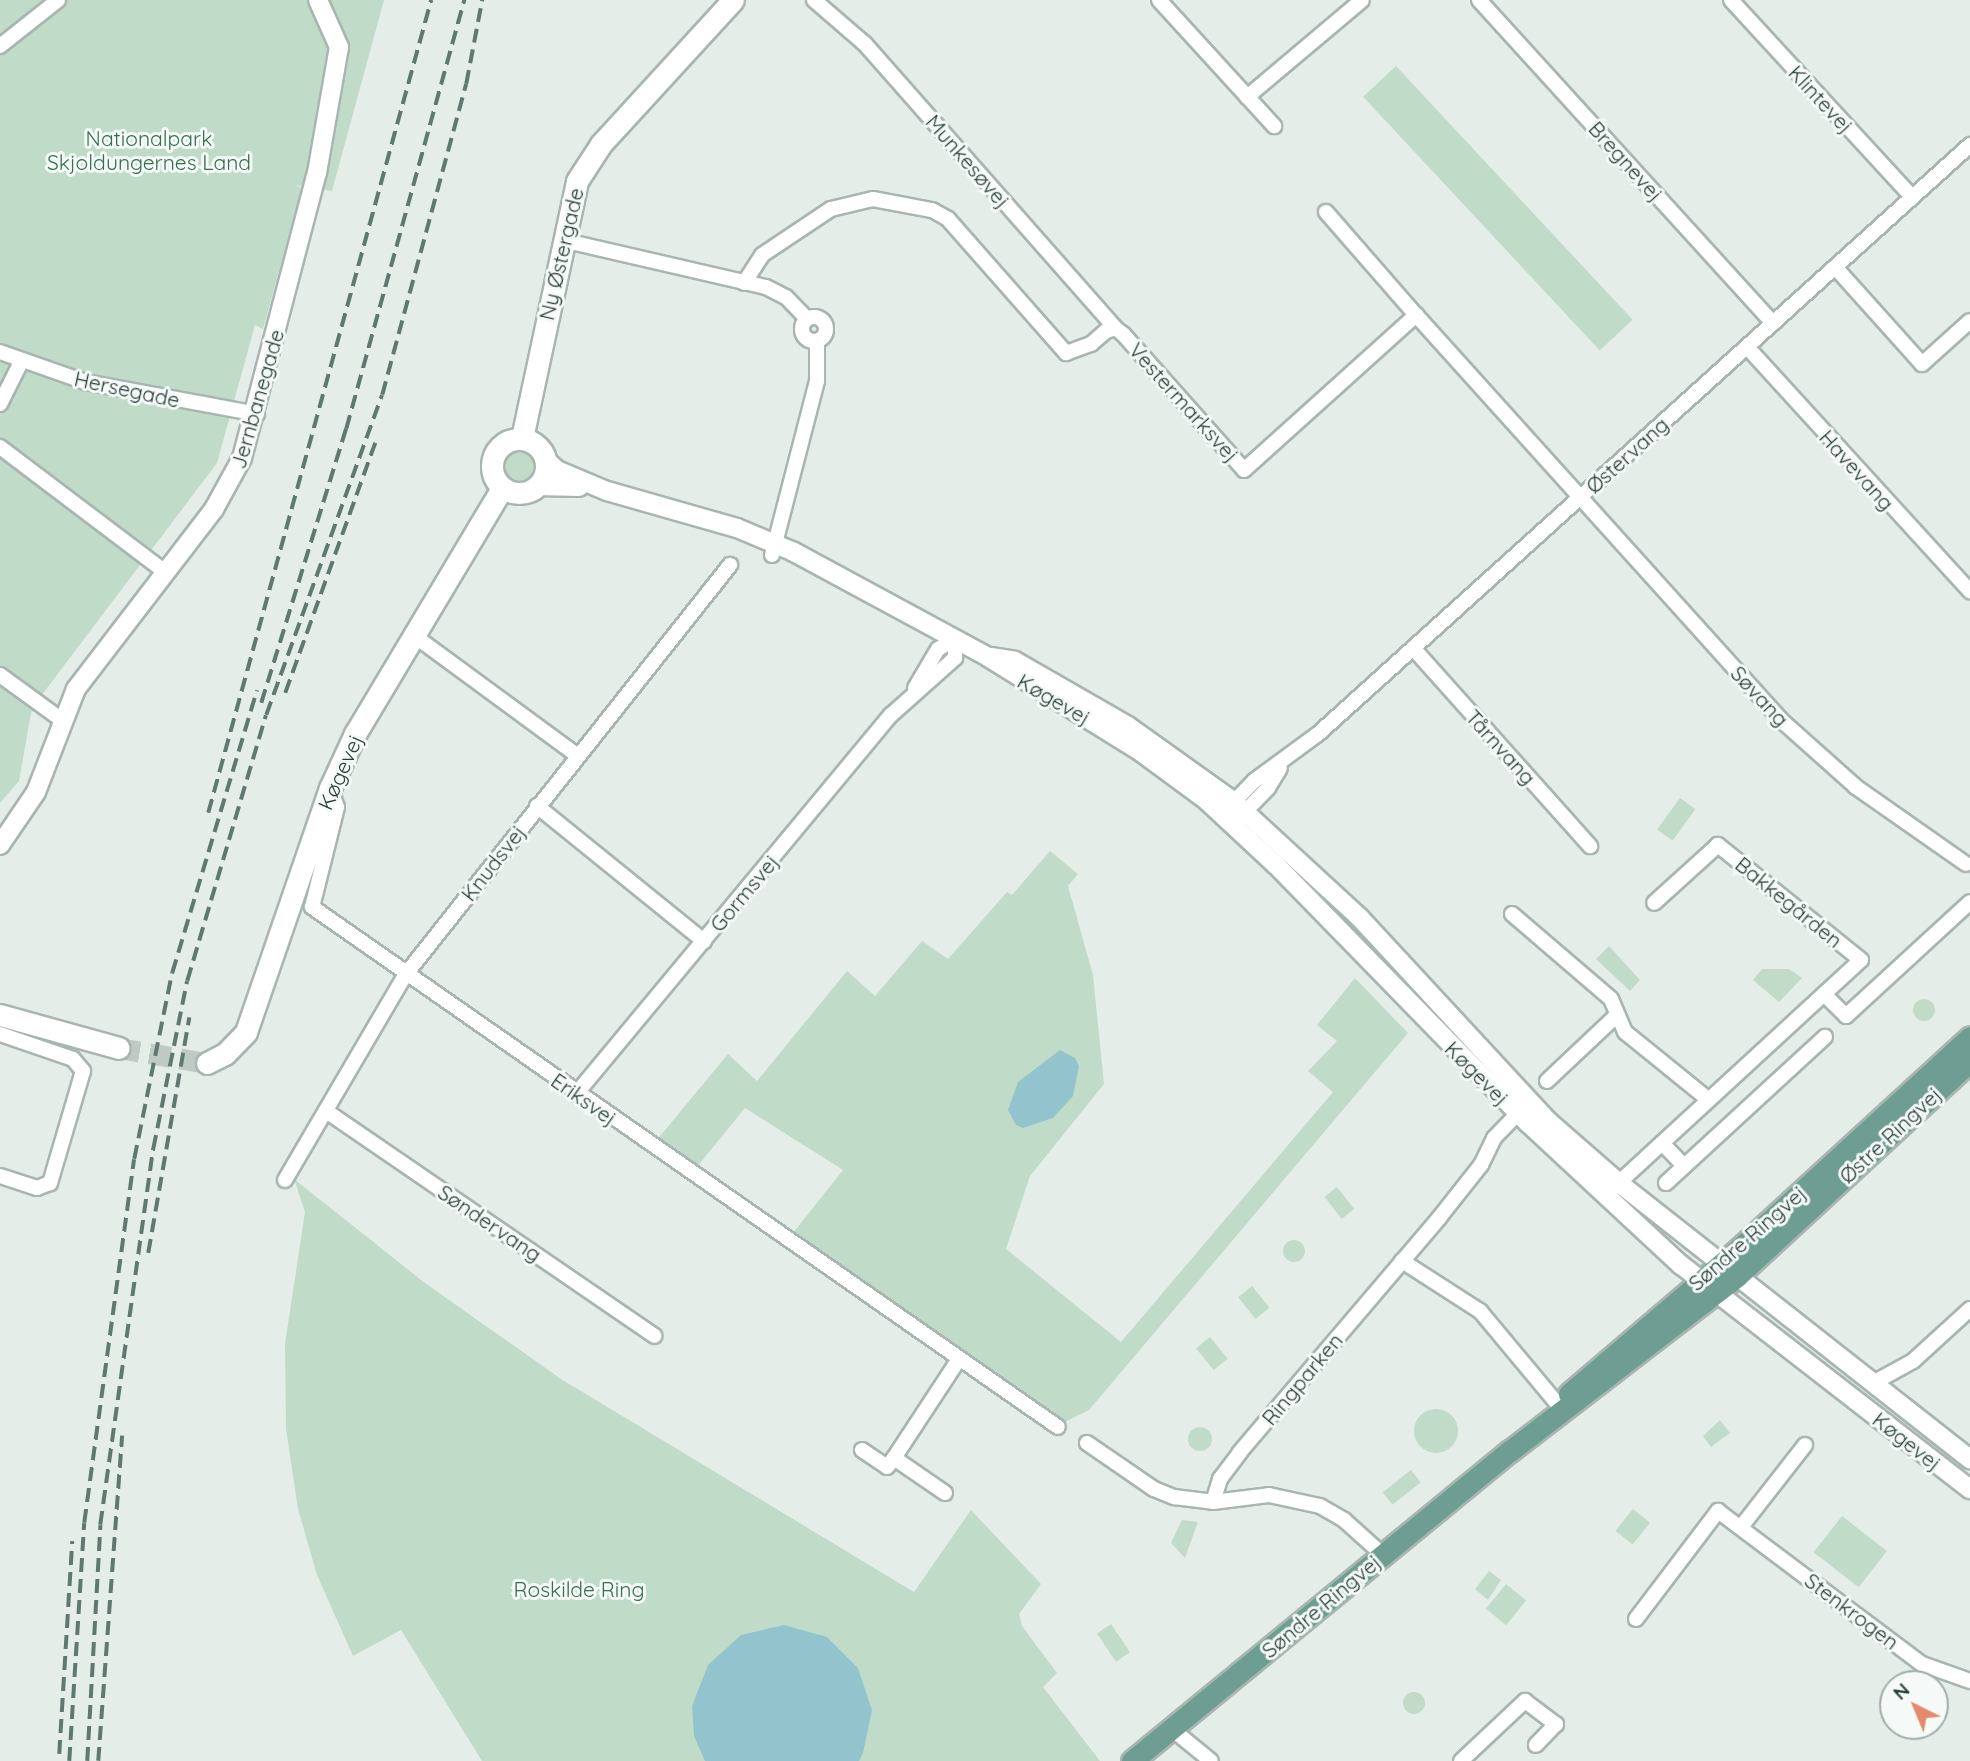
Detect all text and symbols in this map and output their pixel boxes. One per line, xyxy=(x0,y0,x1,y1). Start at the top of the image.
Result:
street label: Klintevej xyxy=(1783,60,1859,138)
street label: Munkesøvej xyxy=(921,109,1015,213)
street label: Bregnevej xyxy=(1584,116,1668,206)
park label: Nationalpark Skjoldungernes Land xyxy=(47,125,251,175)
street label: Ny Østergade xyxy=(534,185,588,323)
street label: Jernbanegade xyxy=(225,326,289,472)
street label: Vestermarksvej xyxy=(1124,337,1244,467)
street label: Hersegade xyxy=(72,366,182,412)
street label: Østervang xyxy=(1581,411,1673,499)
street label: Havevang xyxy=(1814,425,1900,515)
street label: Søvang xyxy=(1726,661,1794,731)
street label: Køgevej xyxy=(1013,668,1095,730)
street label: Tårnvang xyxy=(1461,704,1541,790)
street label: Køgevej xyxy=(312,730,368,814)
street label: Knudsvej xyxy=(456,820,530,906)
street label: Gormsvej xyxy=(704,849,784,937)
street label: Bakkegården xyxy=(1731,851,1847,953)
street label: Køgevej xyxy=(1440,1036,1514,1110)
street label: Eriksvej xyxy=(546,1067,622,1131)
street label: Østre Ringvej xyxy=(1834,1082,1946,1188)
street label: Søndervang xyxy=(433,1179,547,1267)
street label: Søndre Ringvej xyxy=(1683,1180,1811,1296)
street label: Ringparken xyxy=(1256,1328,1348,1430)
street label: Køgevej xyxy=(1868,1406,1946,1476)
street label: Søndre Ringvej xyxy=(1257,1549,1385,1663)
street label: Stenkrogen xyxy=(1800,1568,1904,1654)
park label: Roskilde Ring xyxy=(514,1576,644,1602)
north arrow xyxy=(1879,1670,1949,1740)
text: N xyxy=(1888,1678,1914,1705)

